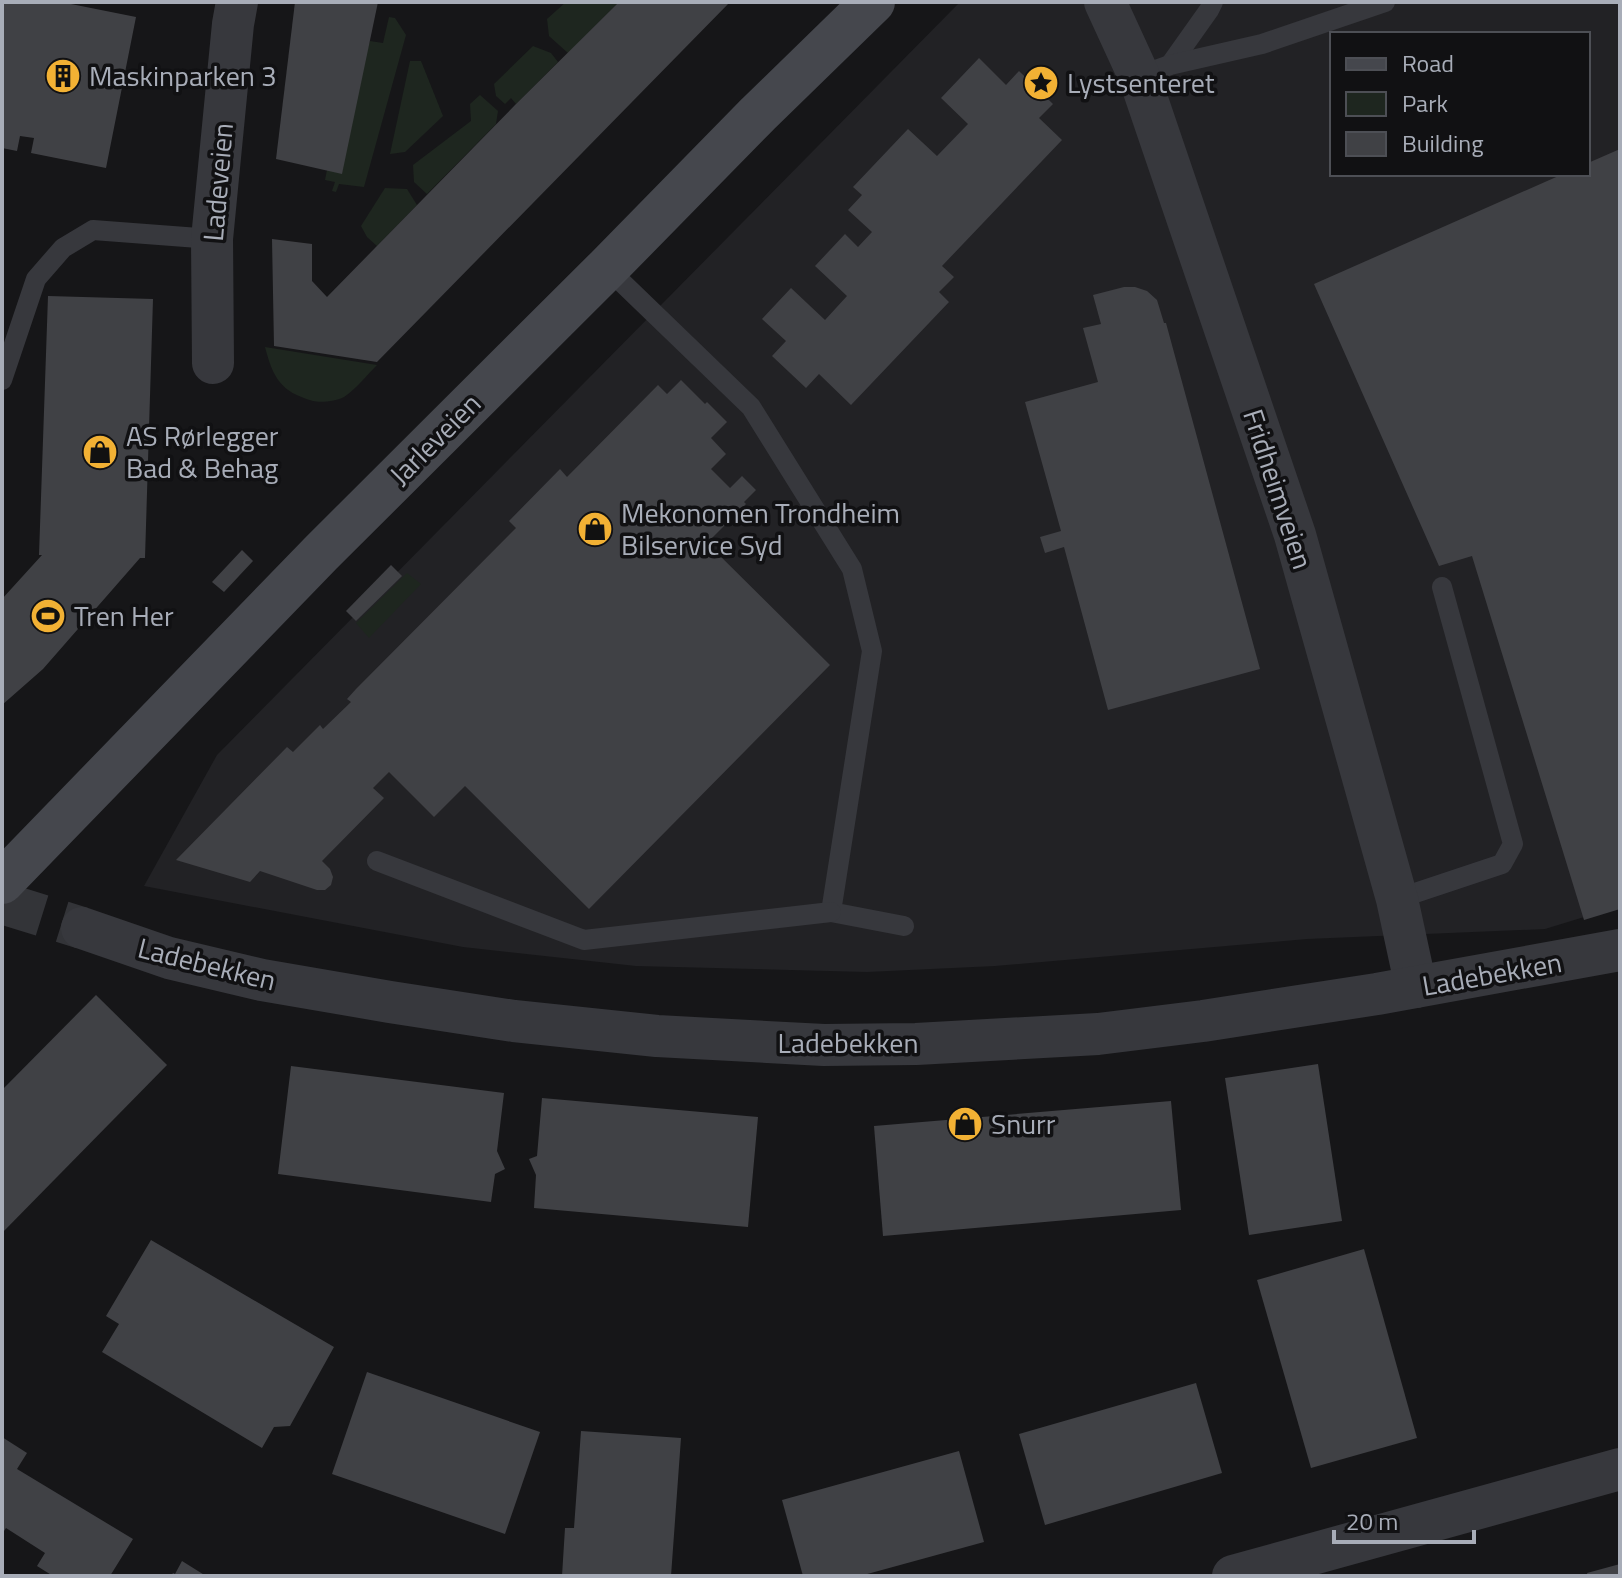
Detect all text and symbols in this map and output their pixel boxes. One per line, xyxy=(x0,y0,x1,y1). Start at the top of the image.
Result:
legend xyxy=(1330,32,1590,176)
text: Road xyxy=(1402,45,1454,81)
place label: Maskinparken 3 xyxy=(89,54,277,97)
building icon: Maskinparken 3 xyxy=(44,57,82,95)
place label: Lystsenteret xyxy=(1067,61,1215,104)
place icon: Lystsenteret xyxy=(1022,64,1060,102)
text: Park xyxy=(1402,85,1448,121)
street label: Ladeveien xyxy=(191,121,244,243)
text: Building xyxy=(1402,125,1484,161)
street label: Jarleveien xyxy=(379,383,490,494)
street label: Fridheimveien xyxy=(1232,403,1325,574)
place label: AS Rørlegger Bad & Behag xyxy=(126,414,279,489)
shop icon: AS Rørlegger Bad & Behag xyxy=(81,433,119,471)
place label: Mekonomen Trondheim Bilservice Syd xyxy=(621,491,900,566)
shop icon: Mekonomen Trondheim Bilservice Syd xyxy=(576,510,614,548)
place label: Tren Her xyxy=(74,594,174,637)
sports icon: Tren Her xyxy=(29,597,67,635)
street label: Ladebekken xyxy=(134,926,281,1001)
street label: Ladebekken xyxy=(1419,940,1565,1007)
street label: Ladebekken xyxy=(778,1021,918,1064)
place label: Snurr xyxy=(991,1102,1056,1145)
shop icon: Snurr xyxy=(946,1105,984,1143)
scale bar xyxy=(1334,1494,1474,1544)
text: 20 m xyxy=(1346,1503,1398,1539)

